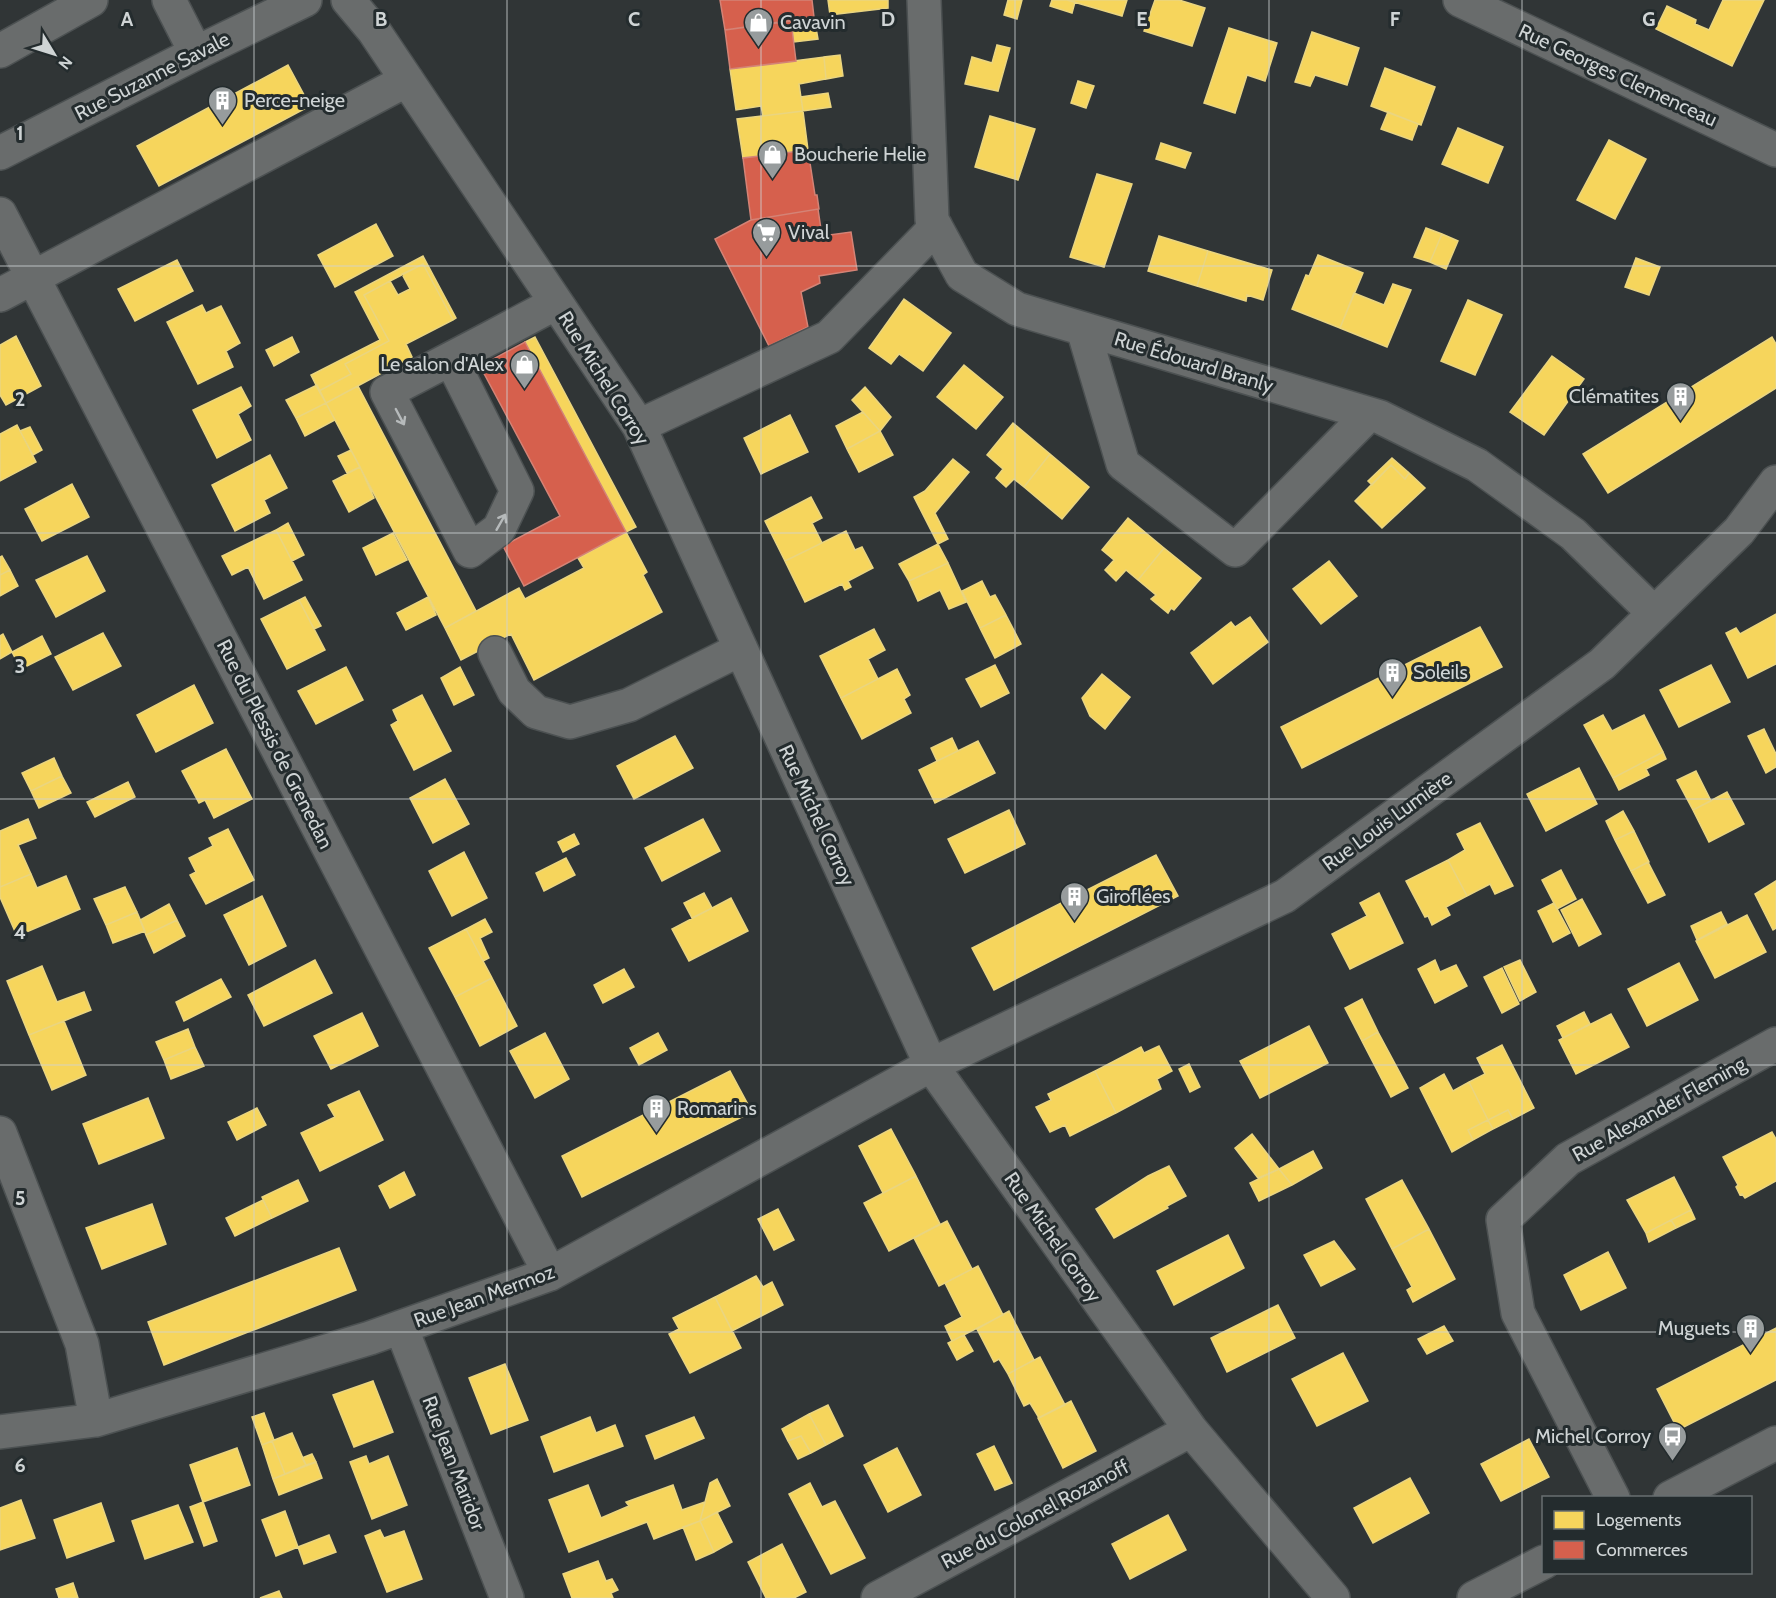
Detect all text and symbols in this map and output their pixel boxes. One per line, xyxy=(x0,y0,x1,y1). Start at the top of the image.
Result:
shop icon: Cavavin xyxy=(743,6,775,48)
text: A xyxy=(121,7,134,31)
text: B xyxy=(375,7,387,31)
text: C xyxy=(628,7,640,31)
text: D xyxy=(881,7,895,31)
text: E xyxy=(1136,7,1148,31)
text: F xyxy=(1390,7,1401,31)
place label: Cavavin xyxy=(780,10,846,34)
street label: Rue Georges Clemenceau xyxy=(1515,18,1721,132)
north arrow xyxy=(24,24,84,84)
street label: Rue Suzanne Savale xyxy=(71,27,233,125)
text: N xyxy=(54,53,76,73)
building icon: Perce-neige xyxy=(207,84,239,126)
place label: Perce-neige xyxy=(244,88,345,112)
text: 1 xyxy=(16,121,24,145)
shop icon: Boucherie Helie xyxy=(757,138,789,180)
place label: Boucherie Helie xyxy=(794,142,926,166)
supermarket icon: Vival xyxy=(751,216,783,258)
place label: Vival xyxy=(788,220,830,244)
street label: Rue Michel Corroy xyxy=(553,307,655,449)
street label: Rue Édouard Branly xyxy=(1112,326,1276,398)
shop icon: Le salon d'Alex xyxy=(509,348,541,390)
place label: Le salon d'Alex xyxy=(380,352,505,376)
building icon: Clématites xyxy=(1664,380,1696,422)
place label: Clématites xyxy=(1569,384,1659,408)
text: 2 xyxy=(15,387,25,411)
one-way arrow xyxy=(395,408,406,426)
one-way arrow xyxy=(495,514,507,531)
street label: Rue du Plessis de Grenedan xyxy=(212,635,338,853)
text: 3 xyxy=(15,654,25,678)
building icon: Soleils xyxy=(1376,656,1408,698)
place label: Soleils xyxy=(1413,660,1468,684)
street label: Rue Michel Corroy xyxy=(774,741,860,889)
street label: Rue Louis Lumière xyxy=(1318,766,1456,876)
building icon: Giroflées xyxy=(1059,880,1091,922)
place label: Giroflées xyxy=(1096,884,1171,908)
text: 4 xyxy=(14,920,26,944)
street label: Rue Alexander Fleming xyxy=(1568,1051,1751,1167)
building icon: Romarins xyxy=(640,1092,672,1134)
place label: Romarins xyxy=(677,1096,757,1120)
street label: Rue Michel Corroy xyxy=(999,1167,1107,1307)
text: 5 xyxy=(15,1186,25,1210)
street label: Rue Jean Mermoz xyxy=(410,1259,558,1333)
building icon: Muguets xyxy=(1735,1312,1767,1354)
place label: Muguets xyxy=(1658,1316,1730,1340)
street label: Rue Jean Maridor xyxy=(417,1392,491,1534)
bus stop icon: Michel Corroy xyxy=(1656,1420,1688,1462)
place label: Michel Corroy xyxy=(1535,1424,1651,1448)
text: 6 xyxy=(14,1453,26,1477)
street label: Rue du Colonel Rozanoff xyxy=(937,1454,1133,1574)
legend xyxy=(1542,1496,1752,1574)
text: Logements xyxy=(1596,1509,1681,1531)
text: Commerces xyxy=(1596,1539,1688,1561)

